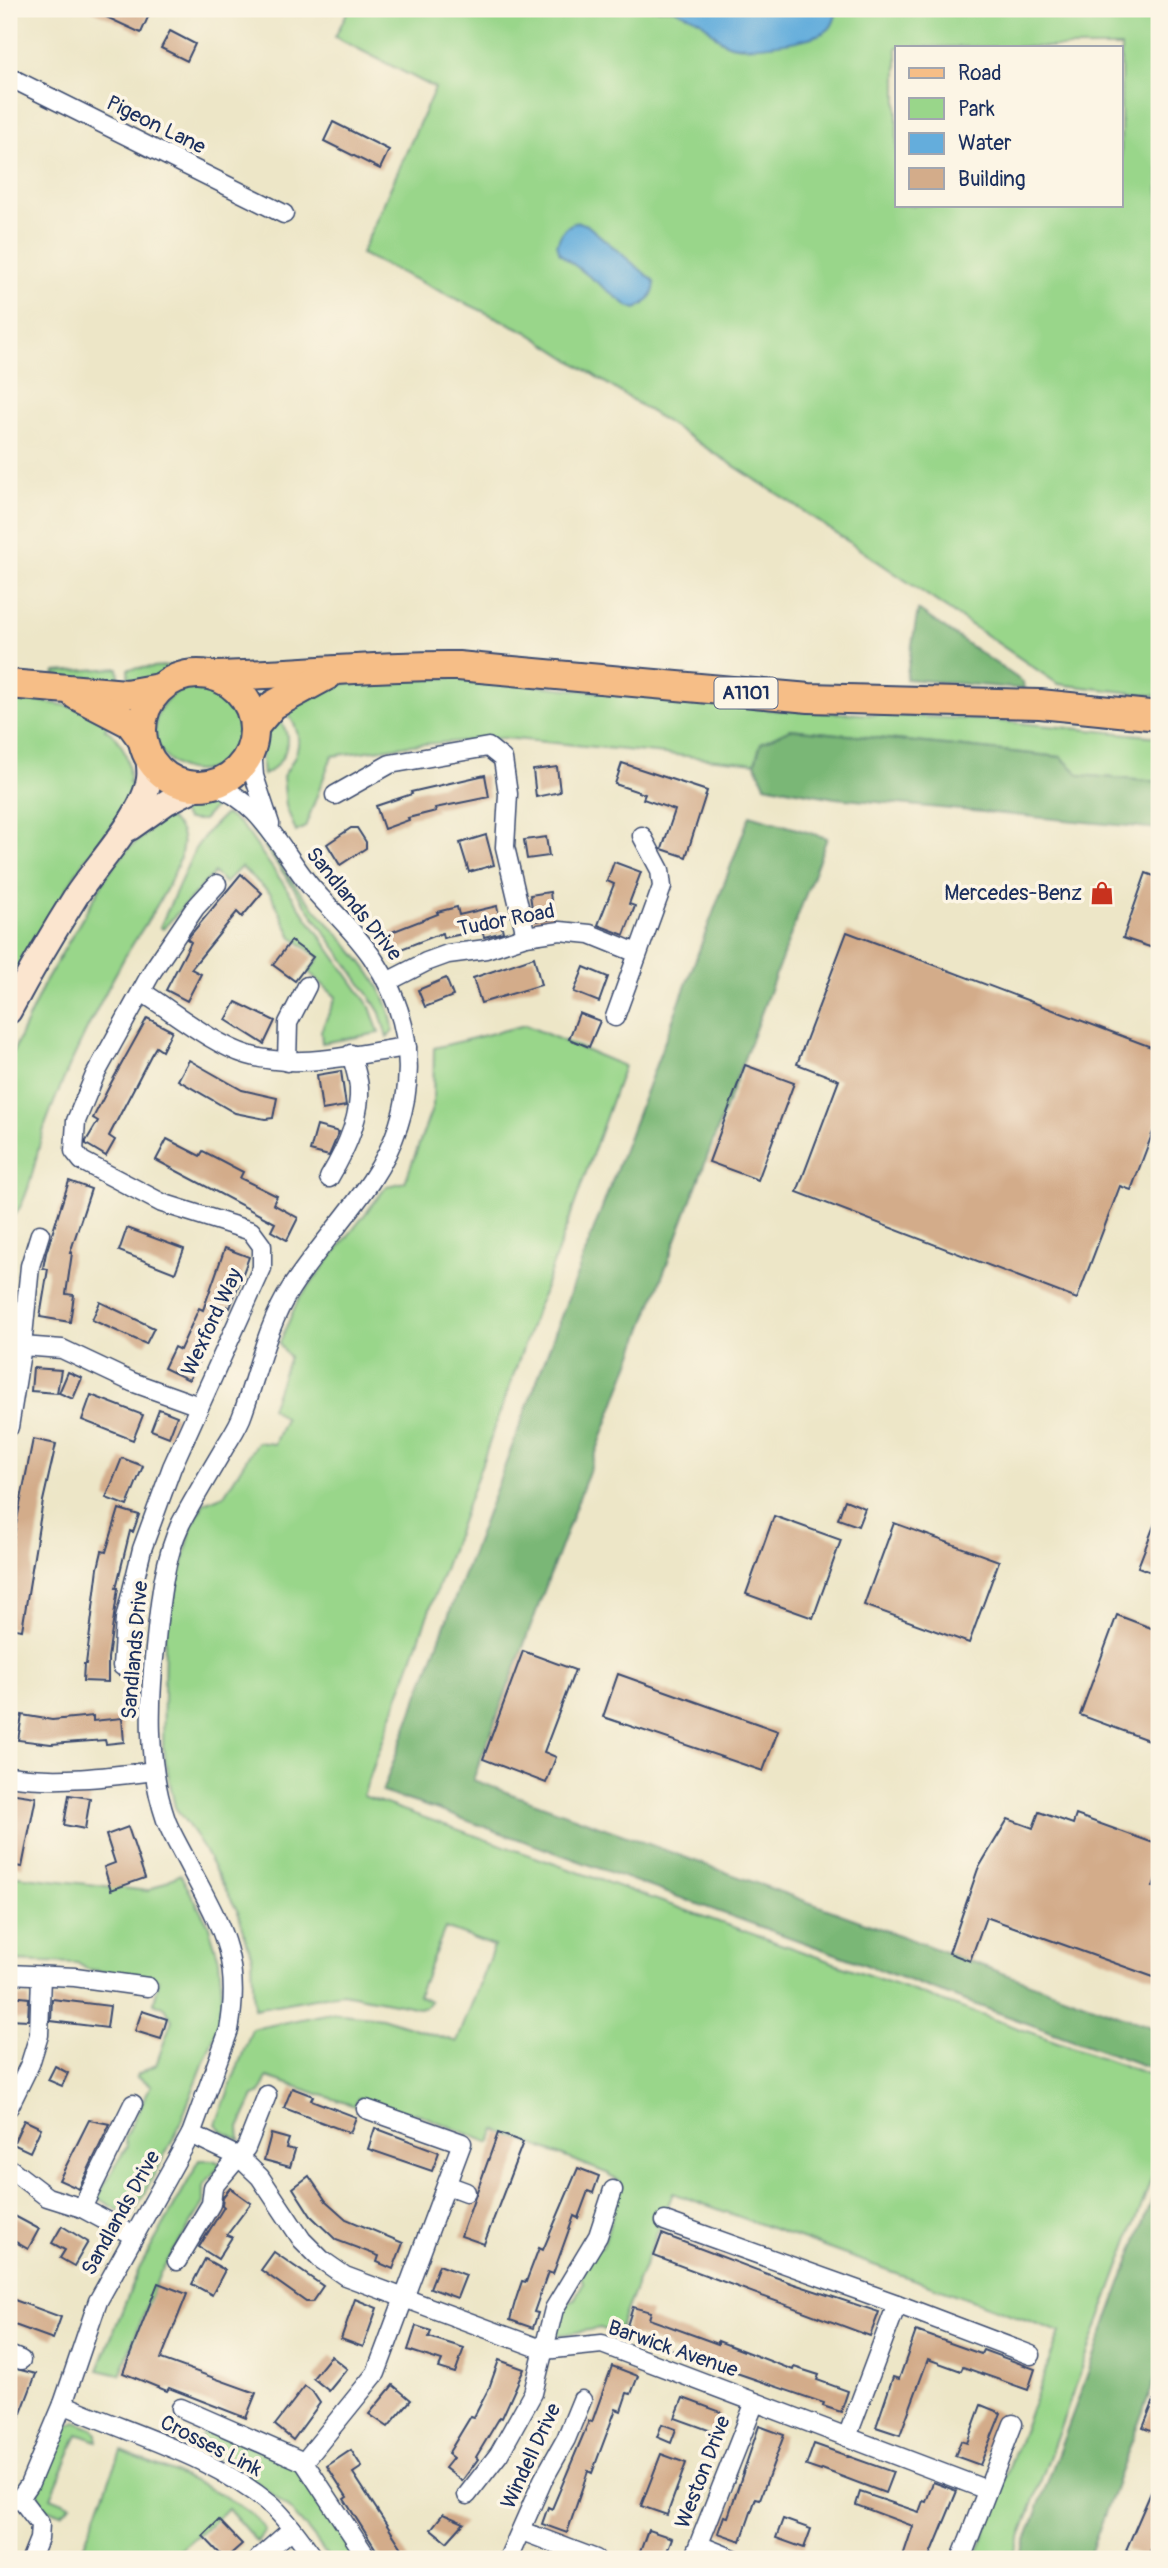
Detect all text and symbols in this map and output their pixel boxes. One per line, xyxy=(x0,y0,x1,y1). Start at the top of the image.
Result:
legend xyxy=(895,46,1122,206)
text: Road xyxy=(958,60,1002,87)
street label: Pigeon Lane xyxy=(102,89,211,161)
text: Park xyxy=(958,96,995,123)
text: Water xyxy=(958,130,1012,157)
text: Building xyxy=(958,166,1025,193)
road number: A1101 xyxy=(714,678,778,708)
street label: Sandlands Drive xyxy=(300,842,409,967)
shop icon: Mercedes-Benz xyxy=(1088,879,1116,907)
place label: Mercedes-Benz xyxy=(944,880,1082,907)
street label: Tudor Road xyxy=(455,897,557,943)
street label: Wexford Way xyxy=(175,1264,249,1380)
street label: Sandlands Drive xyxy=(116,1579,155,1720)
street label: Sandlands Drive xyxy=(76,2145,167,2280)
street label: Barwick Avenue xyxy=(604,2314,742,2384)
street label: Windell Drive xyxy=(495,2398,568,2513)
street label: Crosses Link xyxy=(156,2409,267,2483)
street label: Weston Drive xyxy=(669,2411,737,2532)

